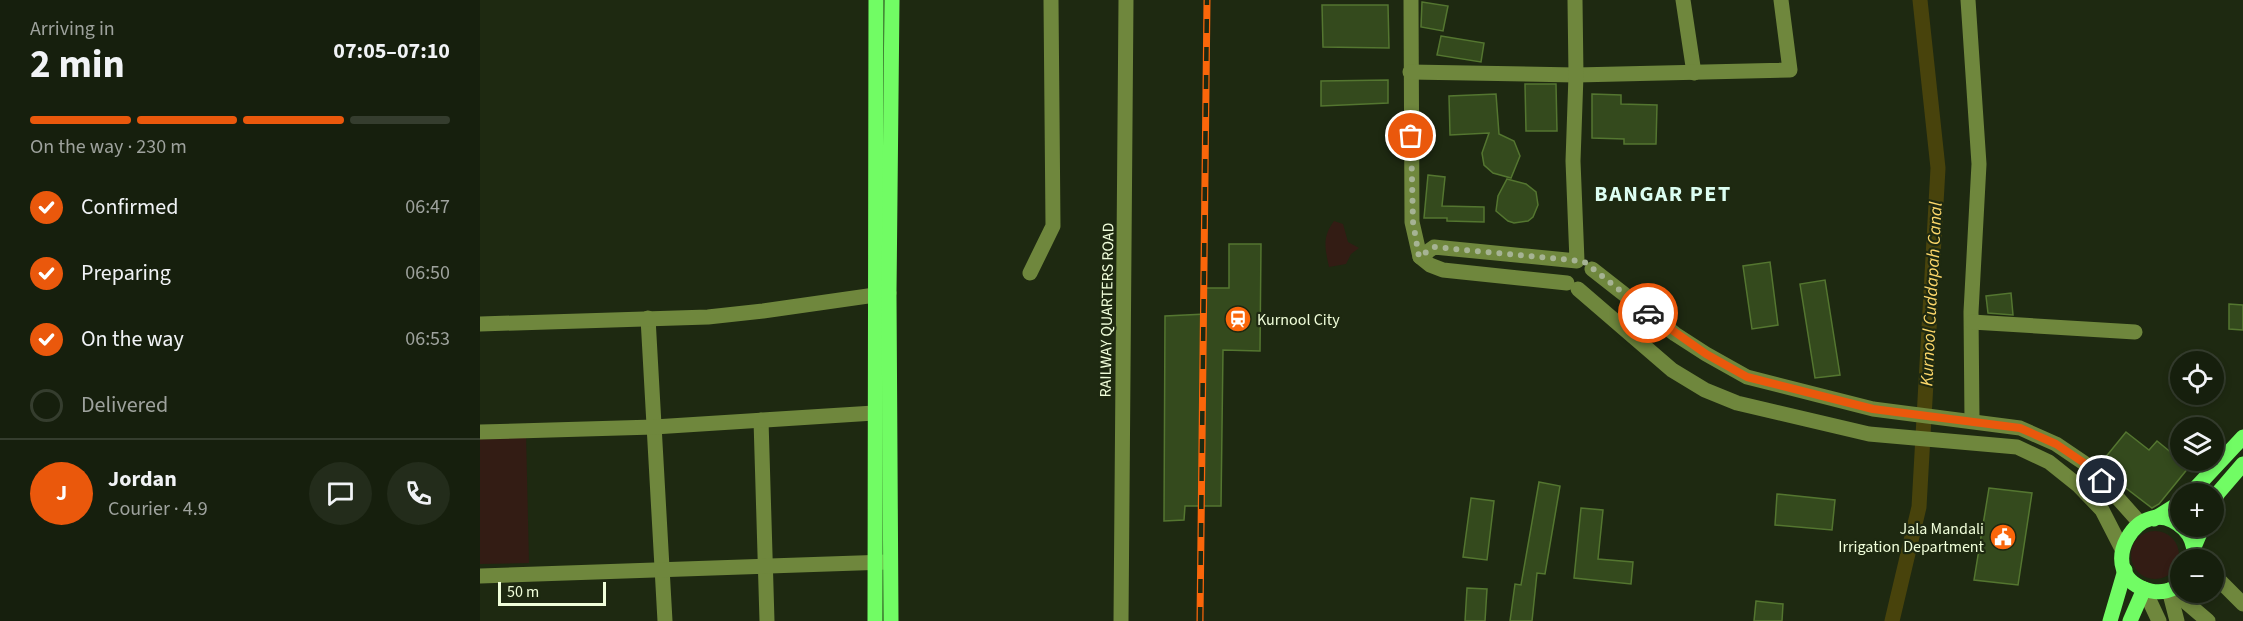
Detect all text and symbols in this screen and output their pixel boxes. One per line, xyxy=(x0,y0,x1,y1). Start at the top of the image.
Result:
text: Arriving in xyxy=(30,15,115,43)
text: 07:05–07:10 xyxy=(333,35,450,67)
text: 2 min xyxy=(30,37,125,93)
pin xyxy=(1385,110,1436,161)
icon: bag xyxy=(1394,119,1427,152)
text: On the way · 230 m xyxy=(30,133,187,161)
district label: BANGAR PET xyxy=(1594,178,1732,210)
icon: check xyxy=(30,191,63,224)
text: Confirmed xyxy=(81,191,178,223)
text: 06:47 xyxy=(405,193,450,221)
water label: Kurnool Cuddapah Canal xyxy=(1914,201,1949,387)
street label: RAILWAY QUARTERS ROAD xyxy=(1094,222,1120,398)
icon: check xyxy=(30,257,63,290)
text: Preparing xyxy=(81,257,171,289)
text: 06:50 xyxy=(405,259,450,287)
courier xyxy=(1618,283,1678,343)
icon: car xyxy=(1632,297,1665,330)
station icon: Kurnool City xyxy=(1223,304,1253,334)
place label: Kurnool City xyxy=(1257,309,1340,331)
icon: check xyxy=(30,323,63,356)
text: On the way xyxy=(81,323,184,355)
text: 06:53 xyxy=(405,325,450,353)
map controls xyxy=(2170,351,2224,603)
button: locate xyxy=(2170,351,2224,405)
text: Delivered xyxy=(81,389,168,421)
button: layers xyxy=(2170,417,2224,471)
pin xyxy=(2076,455,2127,506)
button: chat xyxy=(309,462,372,525)
button: phone xyxy=(387,462,450,525)
text: Jordan xyxy=(108,463,177,495)
icon: home xyxy=(2085,464,2118,497)
text: J xyxy=(56,477,67,509)
button: + xyxy=(2170,483,2224,537)
text: Courier · 4.9 xyxy=(108,495,208,523)
place label: Jala Mandali Irrigation Department xyxy=(1838,518,1985,558)
public building icon: Jala Mandali Irrigation Department xyxy=(1988,522,2018,552)
button: − xyxy=(2170,549,2224,603)
scale bar xyxy=(498,579,606,606)
text: 50 m xyxy=(507,581,539,603)

